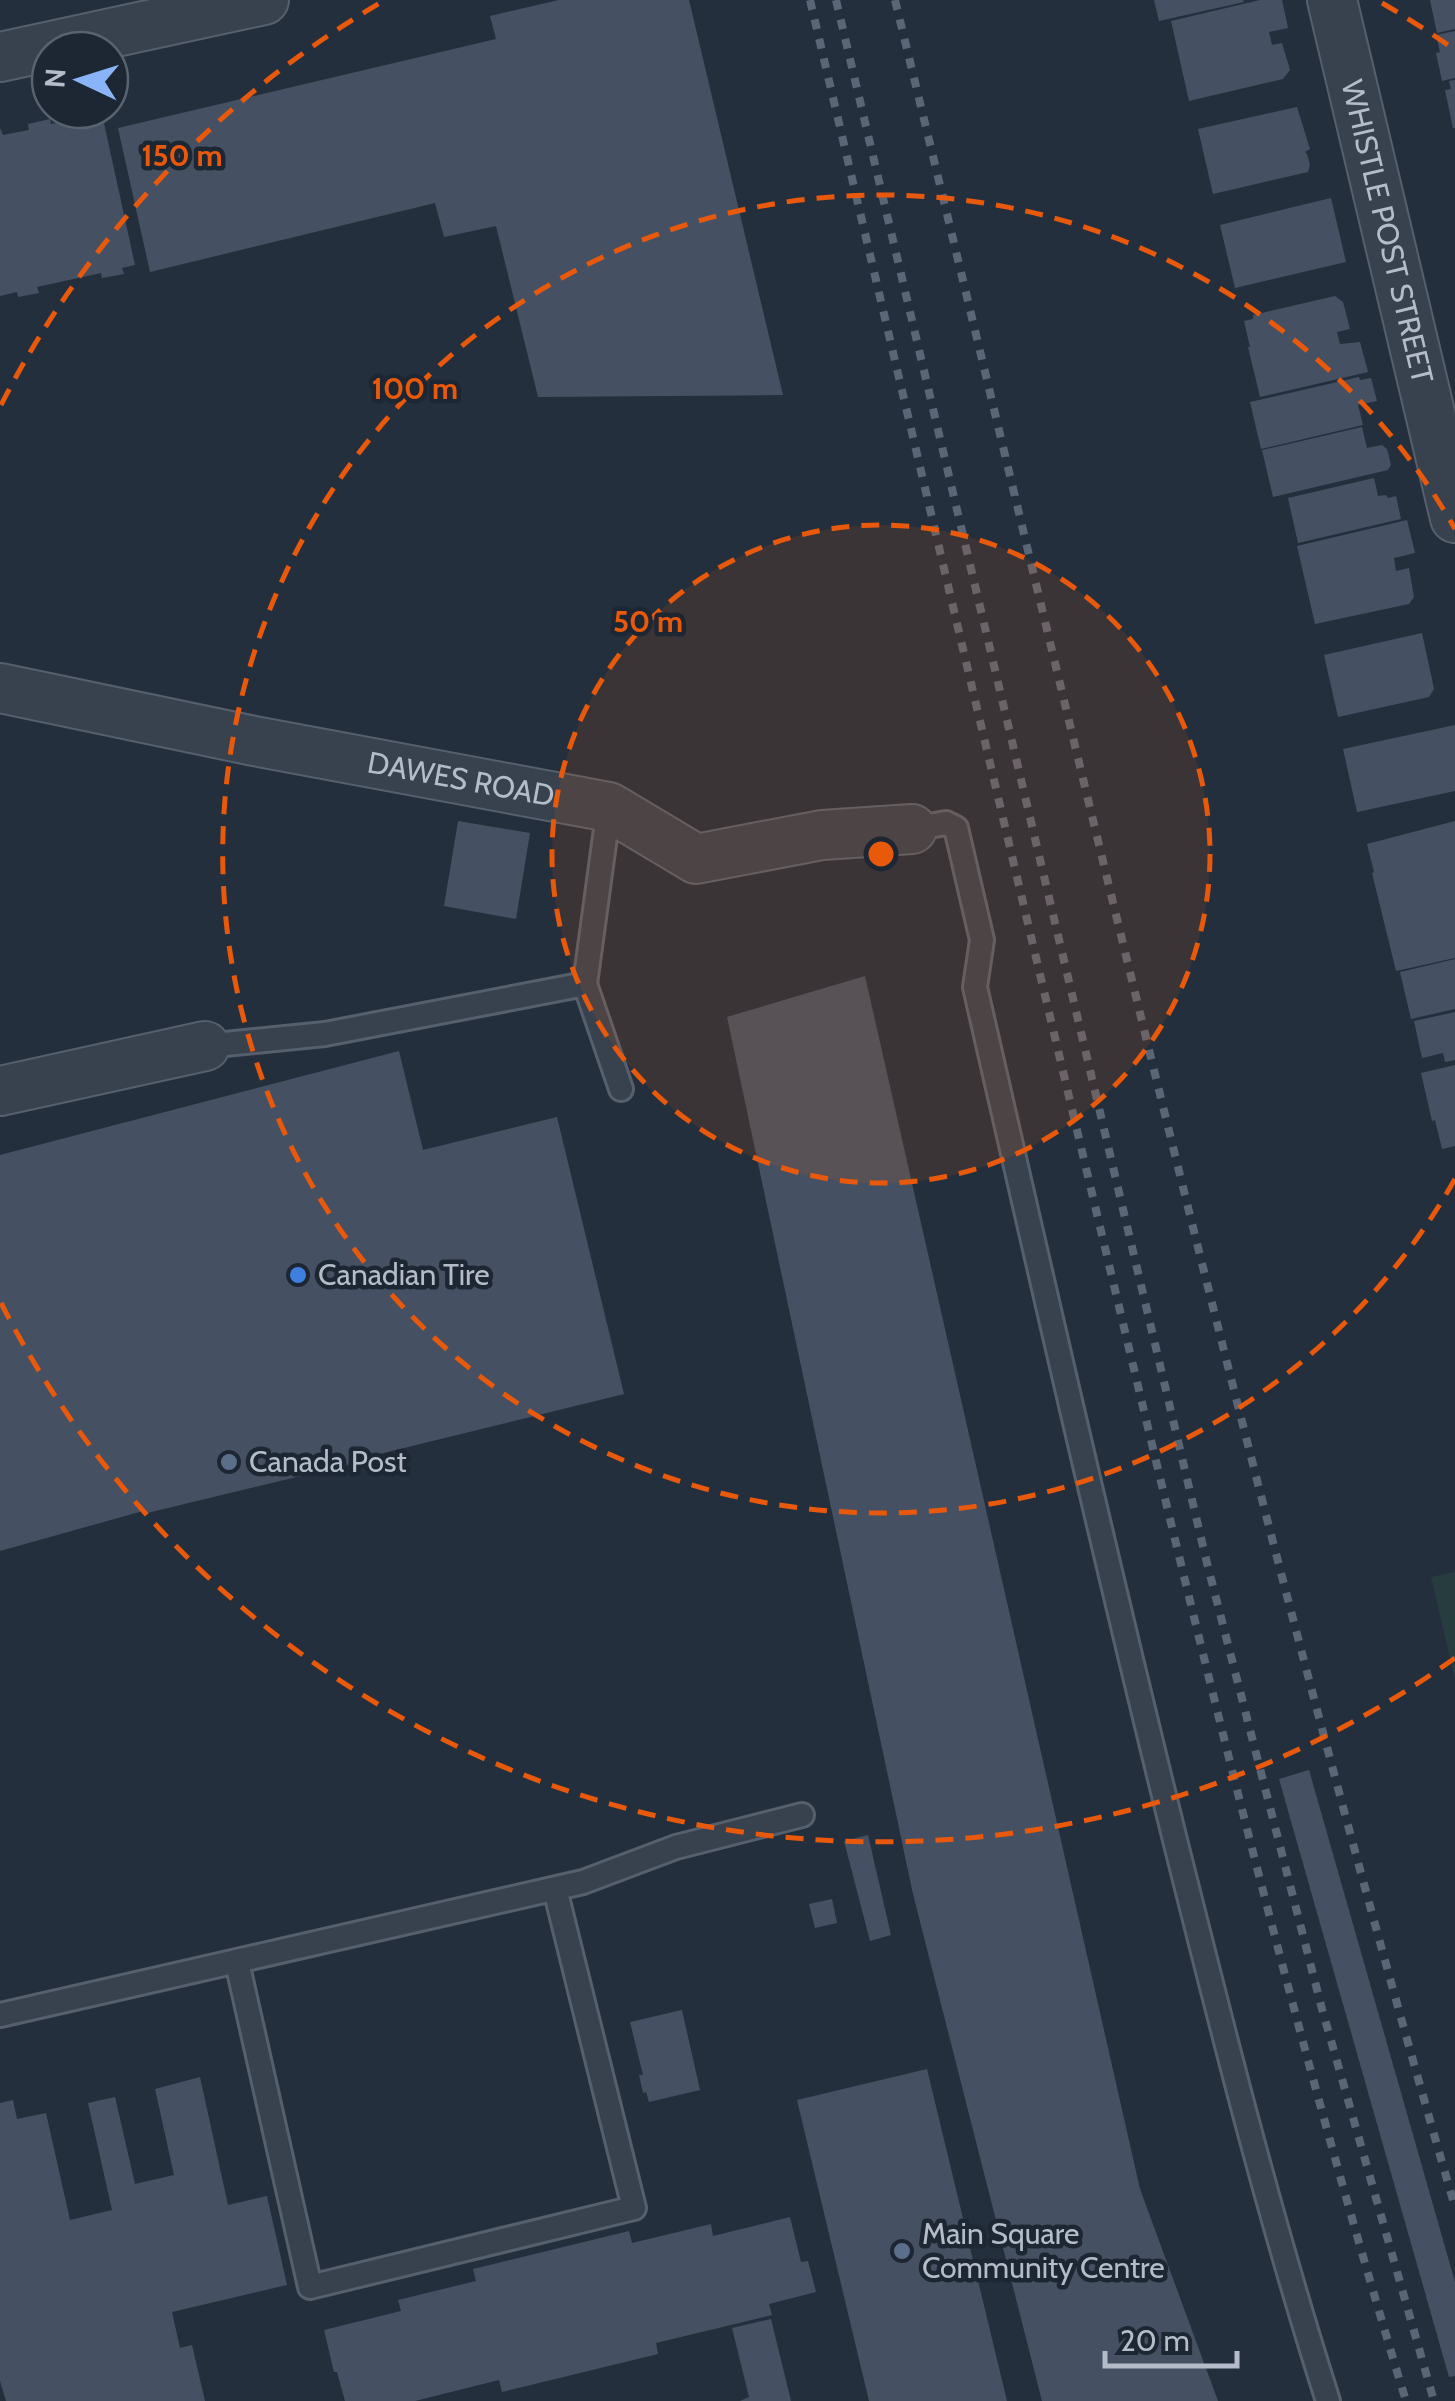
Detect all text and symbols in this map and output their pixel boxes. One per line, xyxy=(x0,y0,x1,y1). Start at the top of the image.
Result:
north arrow xyxy=(30,30,130,130)
text: N xyxy=(37,67,73,89)
street label: WHISTLE POST STREET xyxy=(1334,76,1441,387)
text: 150 m xyxy=(141,137,223,174)
text: 100 m xyxy=(372,370,458,407)
text: 50 m xyxy=(613,603,683,640)
street label: DAWES ROAD xyxy=(365,743,558,814)
centre of rings xyxy=(863,836,899,872)
place label: Canadian Tire xyxy=(318,1256,490,1293)
marker: Canadian Tire xyxy=(287,1264,309,1286)
place label: Canada Post xyxy=(249,1443,407,1480)
marker: Canada Post xyxy=(218,1451,240,1473)
place label: Main Square Community Centre xyxy=(922,2215,1165,2286)
marker: Main Square Community Centre xyxy=(891,2240,913,2262)
scale bar xyxy=(1105,2306,1238,2368)
text: 20 m xyxy=(1120,2322,1190,2359)

